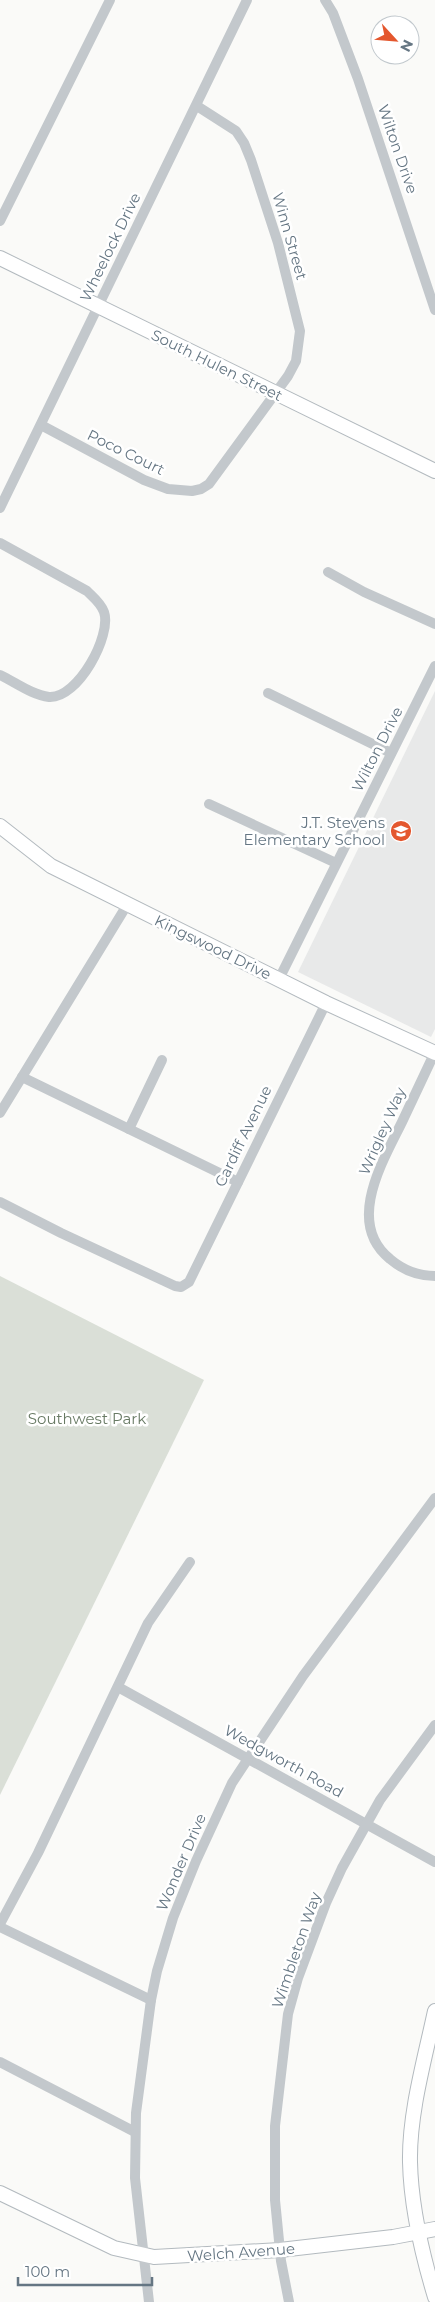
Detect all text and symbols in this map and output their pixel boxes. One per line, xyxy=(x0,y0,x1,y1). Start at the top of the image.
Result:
north arrow xyxy=(370,15,420,65)
text: N xyxy=(396,37,417,55)
street label: Wilton Drive xyxy=(374,102,422,196)
street label: Wheelock Drive xyxy=(75,190,145,304)
street label: Winn Street xyxy=(268,190,312,282)
street label: South Hulen Street xyxy=(148,325,286,405)
street label: Poco Court xyxy=(84,425,168,479)
street label: Wilton Drive xyxy=(347,703,407,795)
place label: J.T. Stevens Elementary School xyxy=(244,813,385,849)
school or university icon: J.T. Stevens Elementary School xyxy=(389,819,413,843)
street label: Kingswood Drive xyxy=(152,911,274,983)
street label: Cardiff Avenue xyxy=(210,1082,276,1190)
street label: Wrigley Way xyxy=(354,1083,410,1178)
park label: Southwest Park xyxy=(28,1409,146,1428)
street label: Wedgworth Road xyxy=(221,1720,347,1802)
street label: Wonder Drive xyxy=(152,1810,210,1914)
street label: Wimbleton Way xyxy=(267,1889,325,2011)
street label: Welch Avenue xyxy=(186,2239,296,2265)
scale bar xyxy=(18,2254,151,2286)
text: 100 m xyxy=(25,2262,70,2281)

